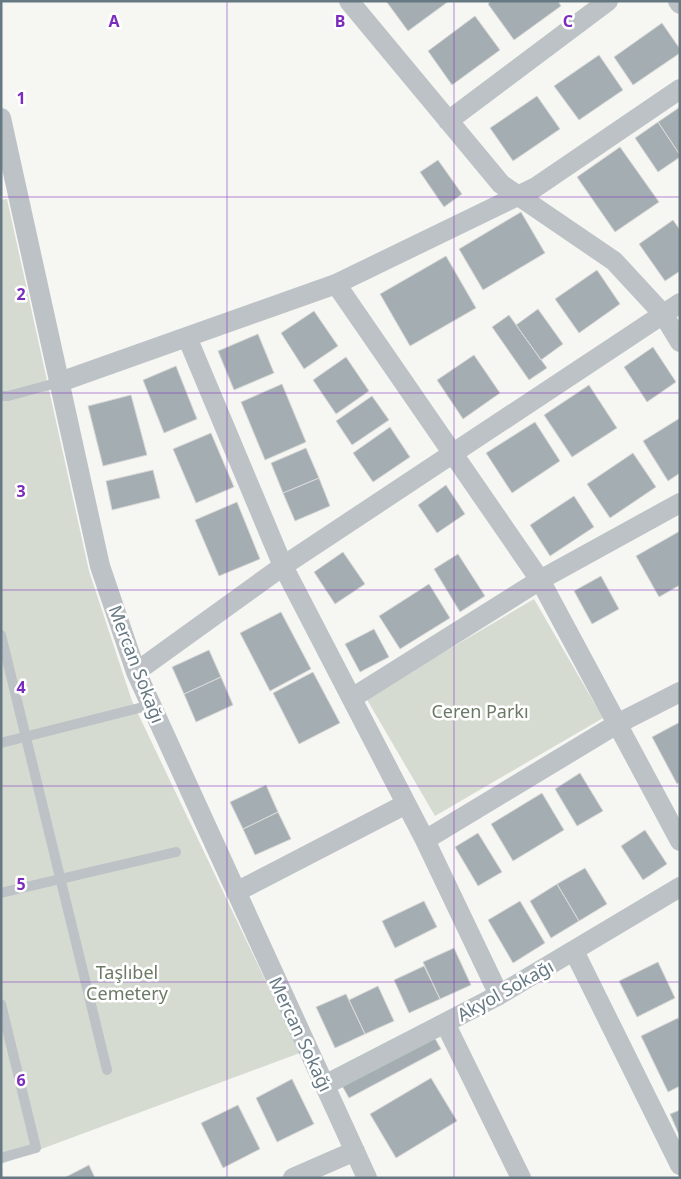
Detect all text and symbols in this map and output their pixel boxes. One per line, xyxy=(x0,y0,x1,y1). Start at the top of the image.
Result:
text: A xyxy=(108,10,120,32)
text: B xyxy=(335,10,345,32)
text: C xyxy=(563,10,573,32)
text: 1 xyxy=(16,87,26,109)
text: 2 xyxy=(16,283,26,305)
text: 3 xyxy=(16,480,26,502)
street label: Mercan Sokağı xyxy=(104,602,170,726)
text: 4 xyxy=(16,676,26,698)
park label: Ceren Parkı xyxy=(431,699,529,723)
text: 5 xyxy=(16,873,26,895)
street label: Akyol Sokağı xyxy=(453,954,557,1026)
park label: Taşlıbel Cemetery xyxy=(86,960,169,1005)
street label: Mercan Sokağı xyxy=(264,973,338,1095)
text: 6 xyxy=(16,1069,26,1091)

